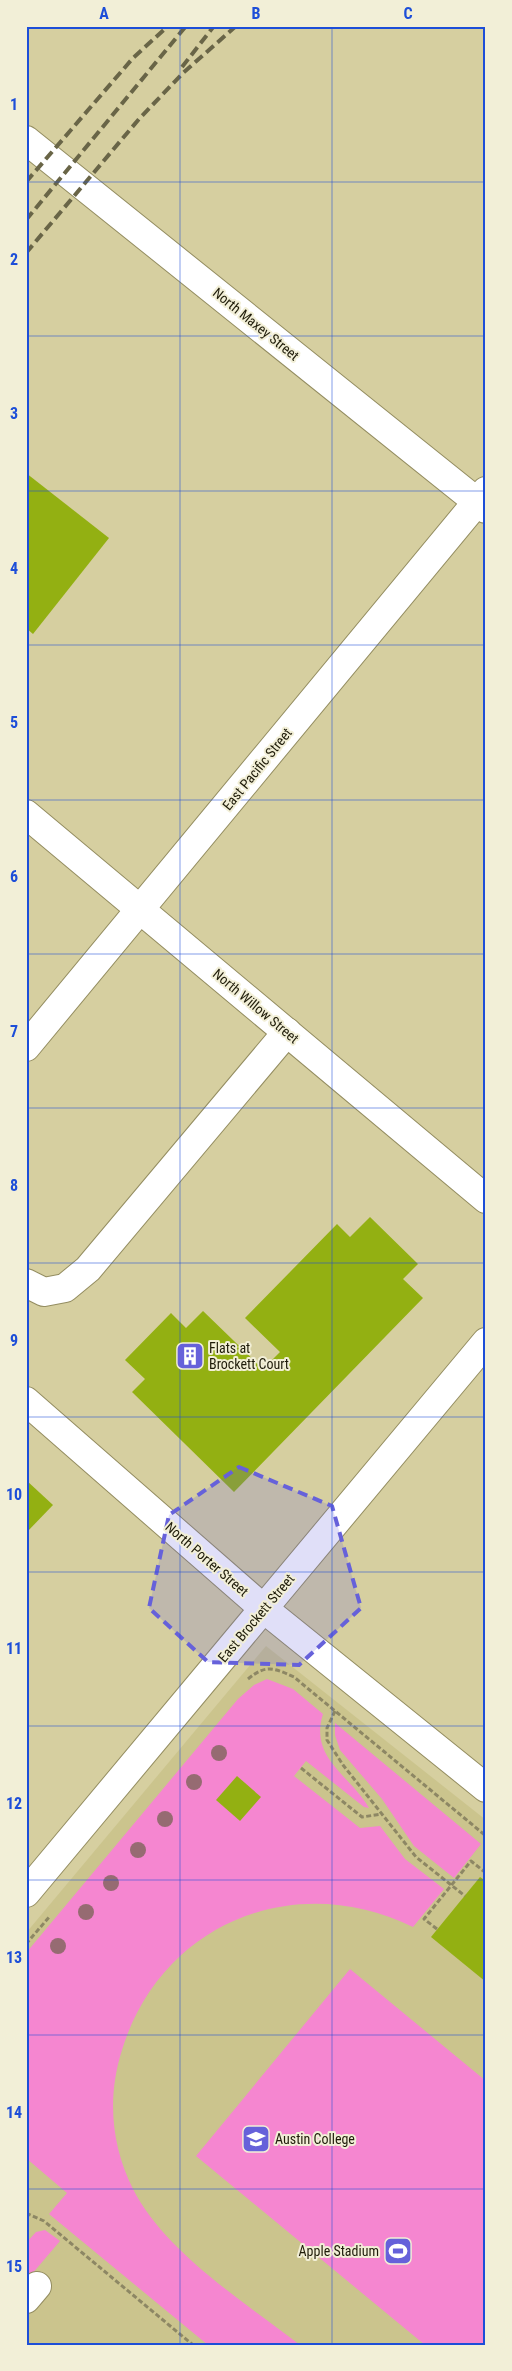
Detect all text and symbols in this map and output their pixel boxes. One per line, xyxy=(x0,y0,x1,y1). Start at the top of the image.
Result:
text: A xyxy=(99,4,109,23)
text: B xyxy=(252,4,261,23)
text: C xyxy=(403,4,413,23)
text: 1 xyxy=(10,95,18,114)
text: 2 xyxy=(10,250,18,269)
street label: North Maxey Street xyxy=(210,284,302,364)
text: 3 xyxy=(10,404,18,423)
text: 4 xyxy=(10,559,18,578)
text: 5 xyxy=(10,713,18,732)
street label: East Pacific Street xyxy=(219,725,295,813)
text: 6 xyxy=(10,867,18,886)
street label: North Willow Street xyxy=(210,966,302,1046)
text: 7 xyxy=(10,1022,18,1041)
text: 8 xyxy=(10,1176,18,1195)
text: 9 xyxy=(10,1331,18,1350)
place label: Flats at Brockett Court xyxy=(209,1340,289,1372)
building icon: Flats at Brockett Court xyxy=(175,1341,205,1371)
text: 10 xyxy=(6,1485,22,1504)
street label: North Porter Street xyxy=(162,1519,252,1599)
street label: East Brockett Street xyxy=(215,1571,297,1665)
text: 11 xyxy=(6,1639,22,1658)
text: 12 xyxy=(6,1794,22,1813)
text: 13 xyxy=(6,1948,22,1967)
text: 14 xyxy=(6,2103,22,2122)
school or university icon: Austin College xyxy=(241,2124,271,2154)
place label: Austin College xyxy=(275,2131,355,2147)
sports icon: Apple Stadium xyxy=(383,2236,413,2266)
place label: Apple Stadium xyxy=(299,2243,379,2259)
text: 15 xyxy=(6,2257,22,2276)

